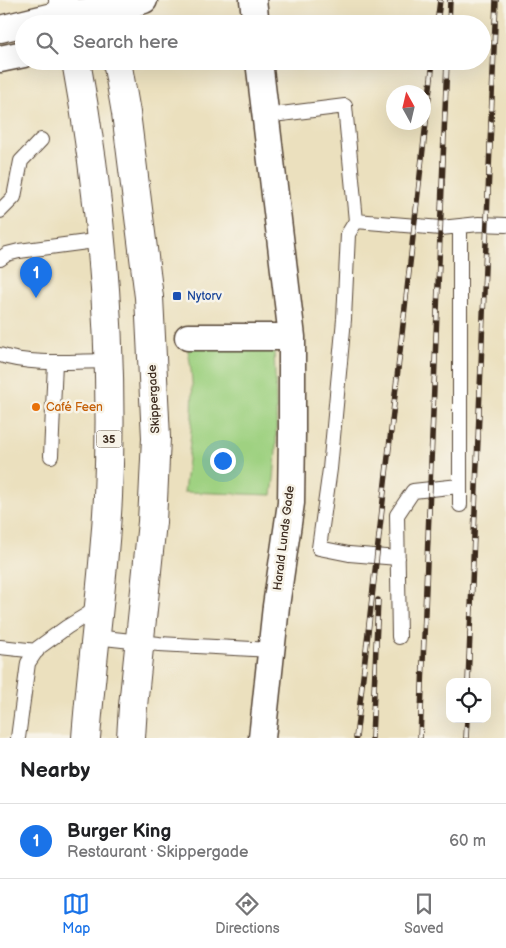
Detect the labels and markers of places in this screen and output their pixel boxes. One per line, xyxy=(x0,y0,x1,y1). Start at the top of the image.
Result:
pin: 1 xyxy=(20,257,52,298)
place label: Nytorv xyxy=(187,289,222,304)
marker: Nytorv xyxy=(171,290,183,302)
place label: Café Feen xyxy=(46,400,103,415)
marker: Café Feen xyxy=(30,401,42,413)

